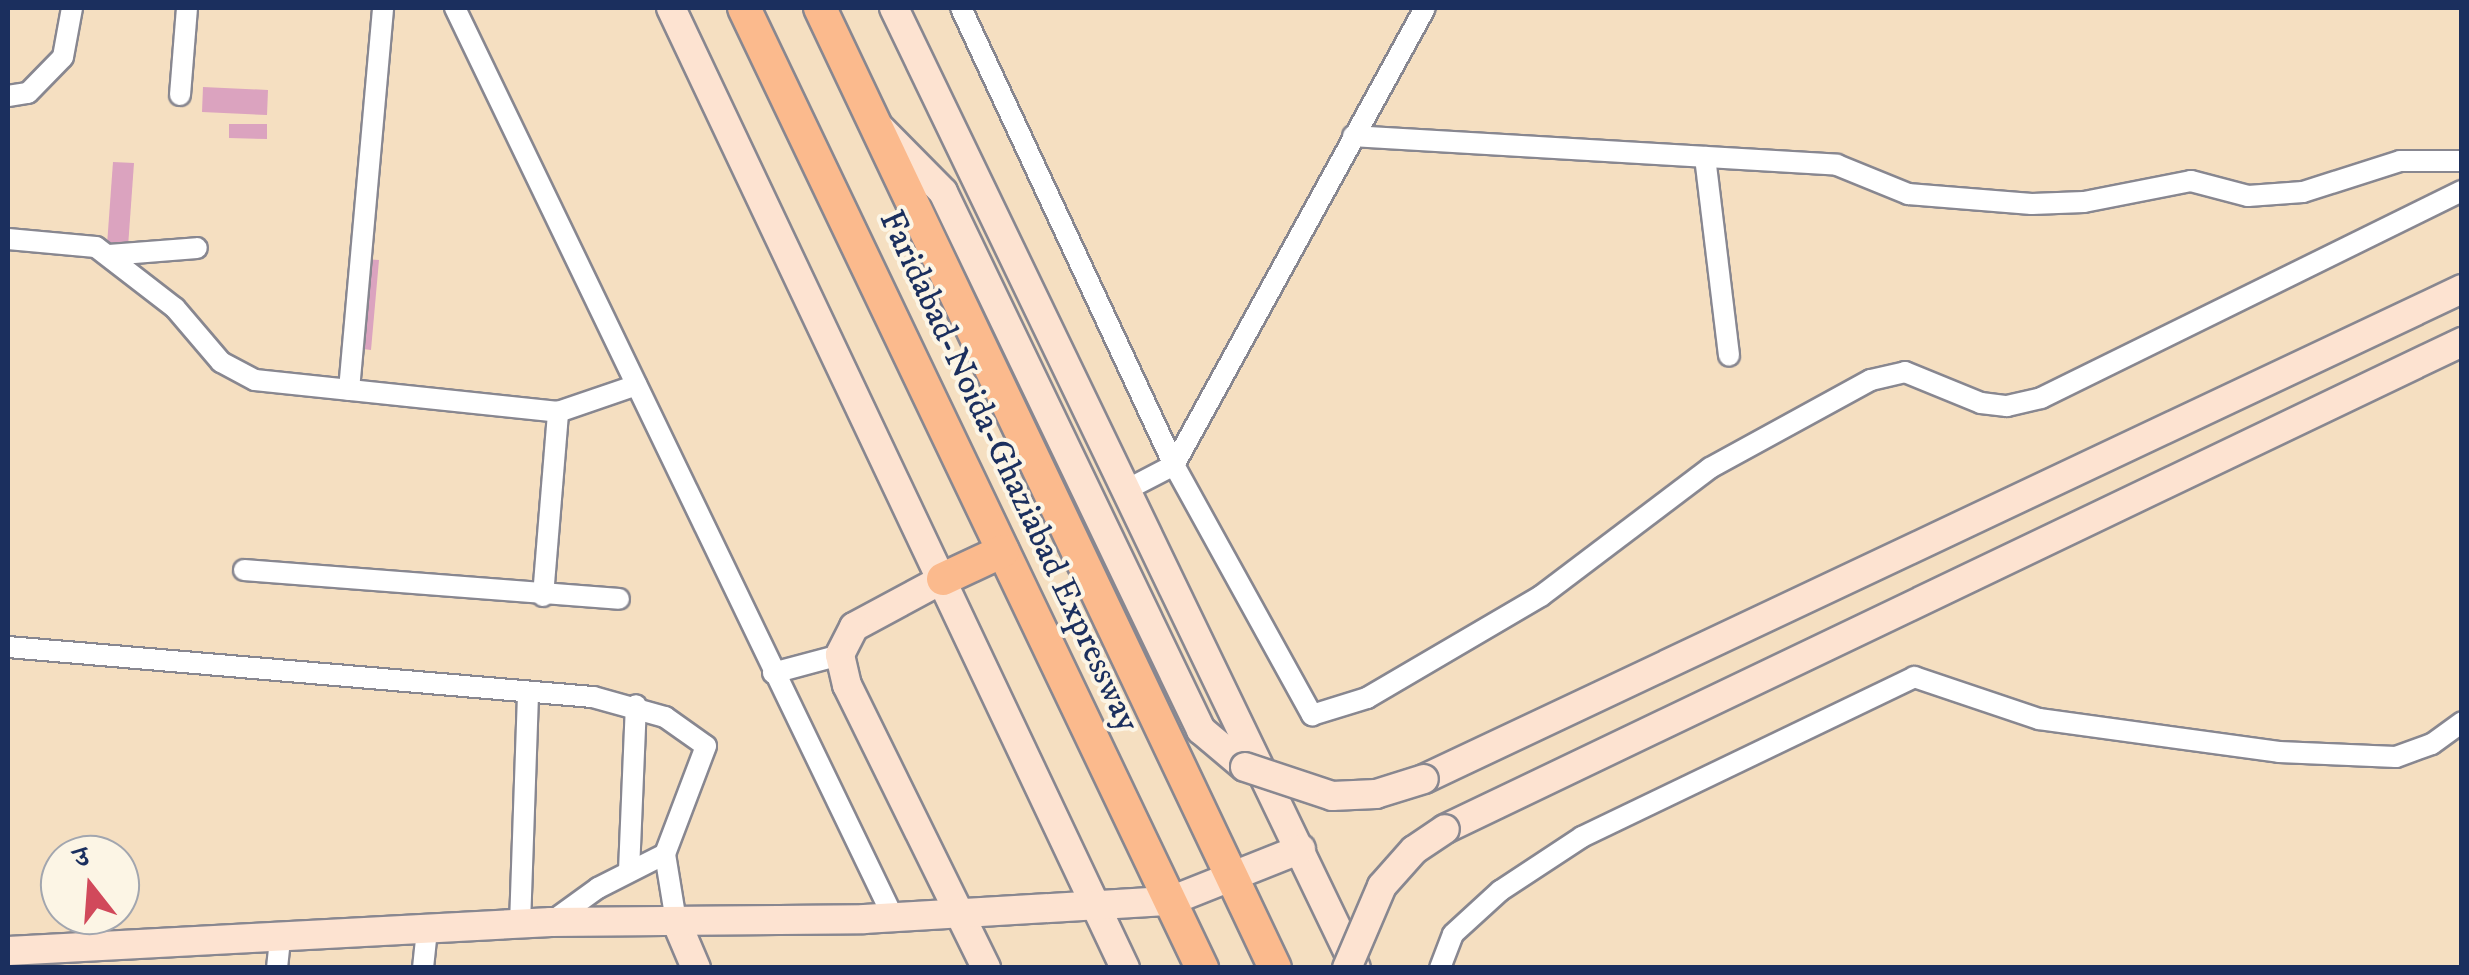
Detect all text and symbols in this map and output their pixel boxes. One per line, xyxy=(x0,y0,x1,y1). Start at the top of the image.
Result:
street label: Faridabad-Noida-Ghaziabad Expressway xyxy=(870,204,1148,738)
north arrow xyxy=(40,835,140,935)
text: उ xyxy=(70,839,94,877)

